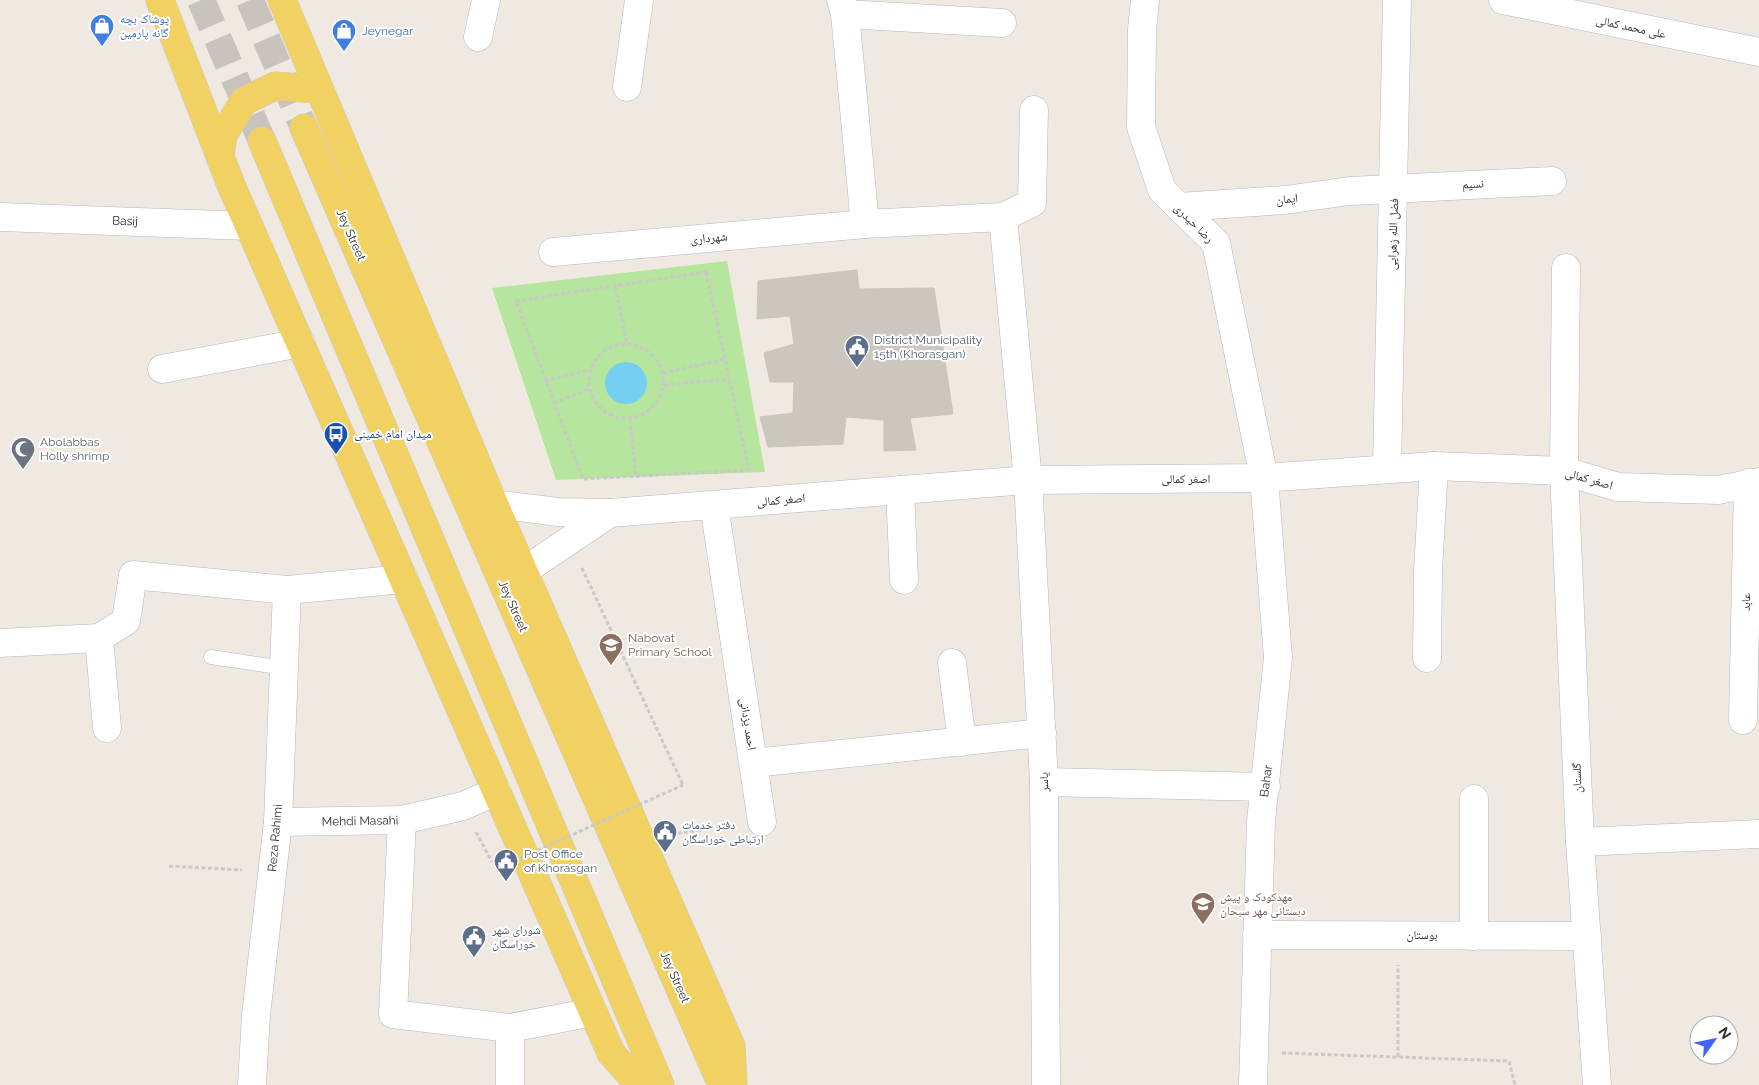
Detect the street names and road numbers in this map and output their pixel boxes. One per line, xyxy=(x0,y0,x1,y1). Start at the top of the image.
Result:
street label: علی محمد کمالی xyxy=(1595,13,1667,41)
street label: نسیم xyxy=(1462,176,1484,193)
street label: ایمان xyxy=(1275,191,1299,207)
street label: فضل الله زهرایی xyxy=(1385,198,1401,270)
street label: رضا حیدری xyxy=(1171,200,1217,246)
street label: Jey Street xyxy=(333,207,369,263)
street label: Basij xyxy=(112,214,138,228)
street label: شهرداری xyxy=(690,229,728,247)
street label: اصغر کمالی xyxy=(1564,466,1615,493)
street label: اصغر کمالی xyxy=(1162,472,1211,486)
street label: اصغر کمالی xyxy=(756,491,806,509)
street label: Jey Street xyxy=(495,578,531,634)
street label: عابد xyxy=(1739,593,1754,611)
street label: احمد یزدانی xyxy=(737,697,759,751)
street label: Bahar xyxy=(1257,763,1275,798)
street label: گلستان xyxy=(1569,763,1585,793)
street label: یاسر xyxy=(1037,772,1052,793)
street label: Reza Rahimi xyxy=(265,804,285,872)
street label: Mehdi Masahi xyxy=(322,813,398,829)
street label: بوستان xyxy=(1406,928,1438,942)
street label: Jey Street xyxy=(657,949,693,1005)

